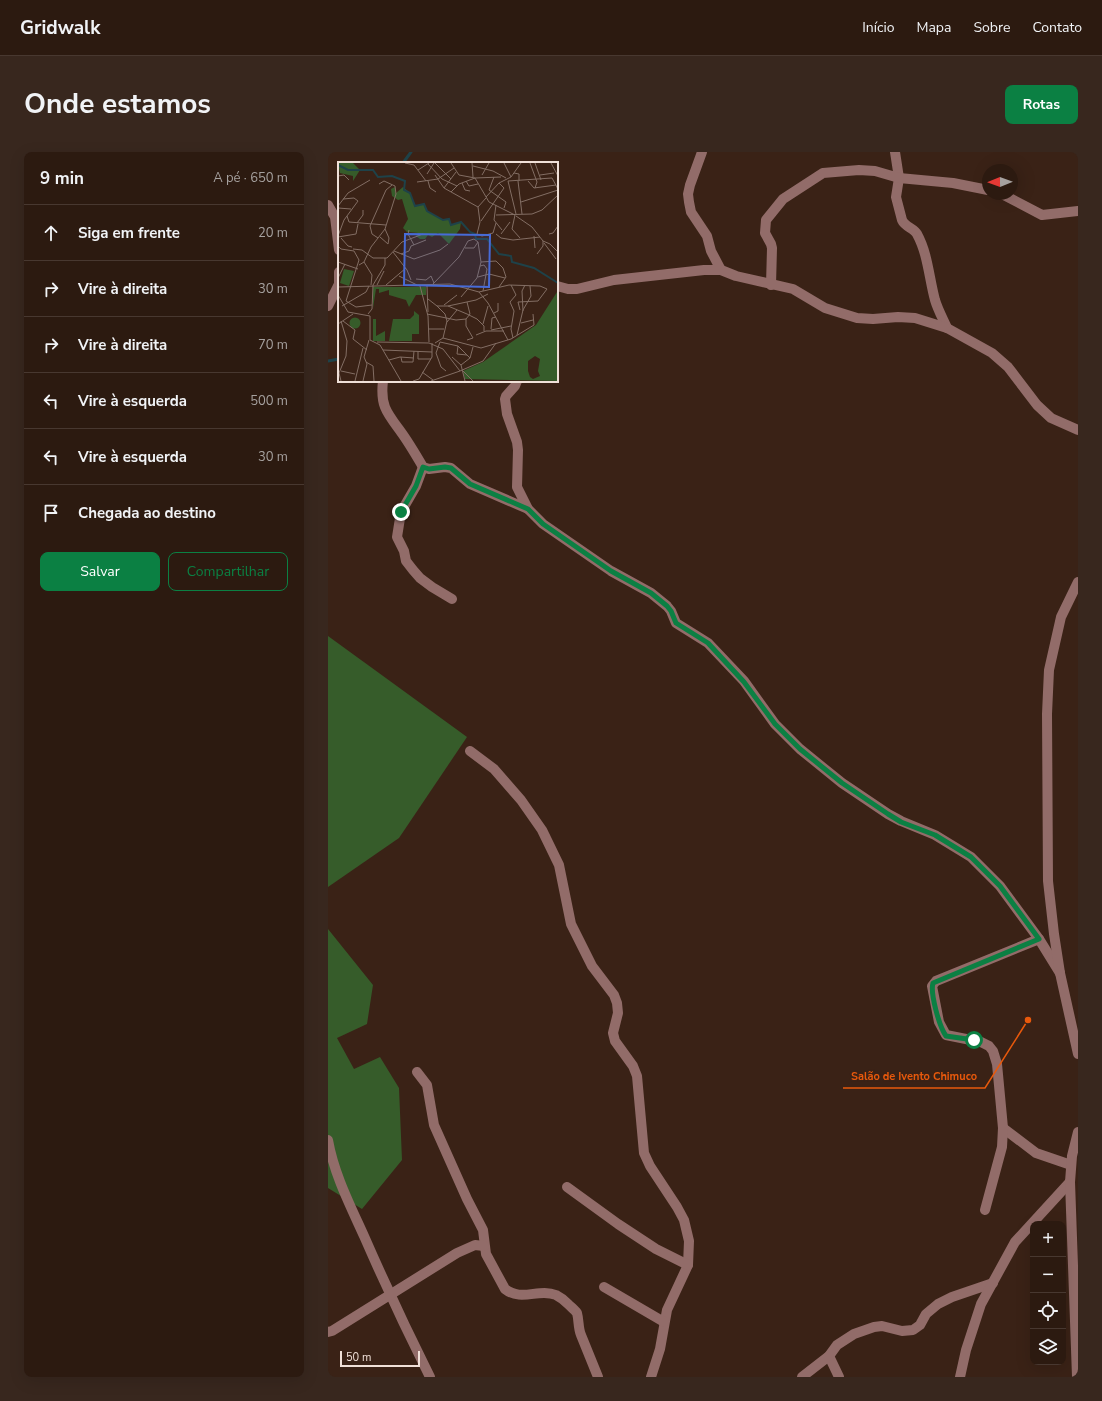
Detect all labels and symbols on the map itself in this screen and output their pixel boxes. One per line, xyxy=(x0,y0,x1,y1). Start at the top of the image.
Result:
inset map xyxy=(338,162,558,382)
north arrow xyxy=(982,164,1018,200)
route end xyxy=(392,503,410,521)
route start xyxy=(965,1031,983,1049)
callout: Salão de Ivento Chimuco xyxy=(843,1065,985,1088)
text: Salão de Ivento Chimuco xyxy=(851,1069,977,1084)
scale bar xyxy=(340,1349,420,1368)

